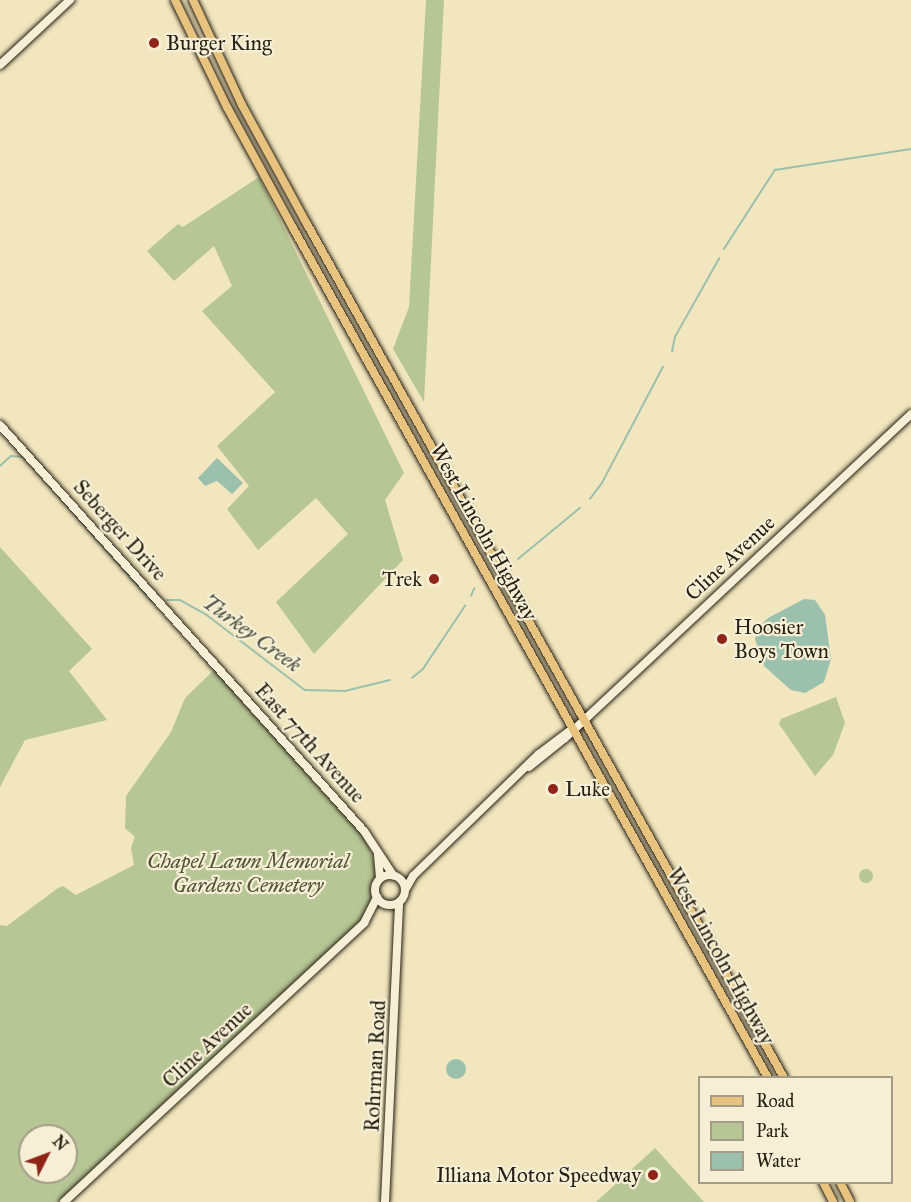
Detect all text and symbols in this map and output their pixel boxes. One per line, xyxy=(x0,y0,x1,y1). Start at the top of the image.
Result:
place label: Burger King xyxy=(166,30,272,56)
marker: Burger King xyxy=(147,36,161,50)
street label: West Lincoln Highway xyxy=(425,439,543,625)
street label: Seberger Drive xyxy=(68,474,172,586)
street label: Cline Avenue xyxy=(680,510,780,606)
place label: Trek xyxy=(382,566,422,592)
marker: Trek xyxy=(427,572,441,586)
water label: Turkey Creek xyxy=(197,588,307,678)
place label: Hoosier Boys Town xyxy=(734,614,829,664)
marker: Hoosier Boys Town xyxy=(715,632,729,646)
street label: East 77th Avenue xyxy=(250,678,370,808)
place label: Luke xyxy=(565,776,610,802)
marker: Luke xyxy=(546,782,560,796)
park label: Chapel Lawn Memorial Gardens Cemetery xyxy=(147,848,349,898)
street label: West Lincoln Highway xyxy=(662,863,780,1049)
street label: Cline Avenue xyxy=(157,997,257,1093)
street label: Rohrman Road xyxy=(359,999,391,1133)
legend xyxy=(698,1076,893,1184)
text: Road xyxy=(756,1090,794,1112)
text: Park xyxy=(756,1120,789,1142)
north arrow xyxy=(18,1124,78,1184)
text: N xyxy=(49,1132,72,1154)
text: Water xyxy=(756,1150,800,1172)
place label: Illiana Motor Speedway xyxy=(436,1162,641,1188)
marker: Illiana Motor Speedway xyxy=(646,1168,660,1182)

